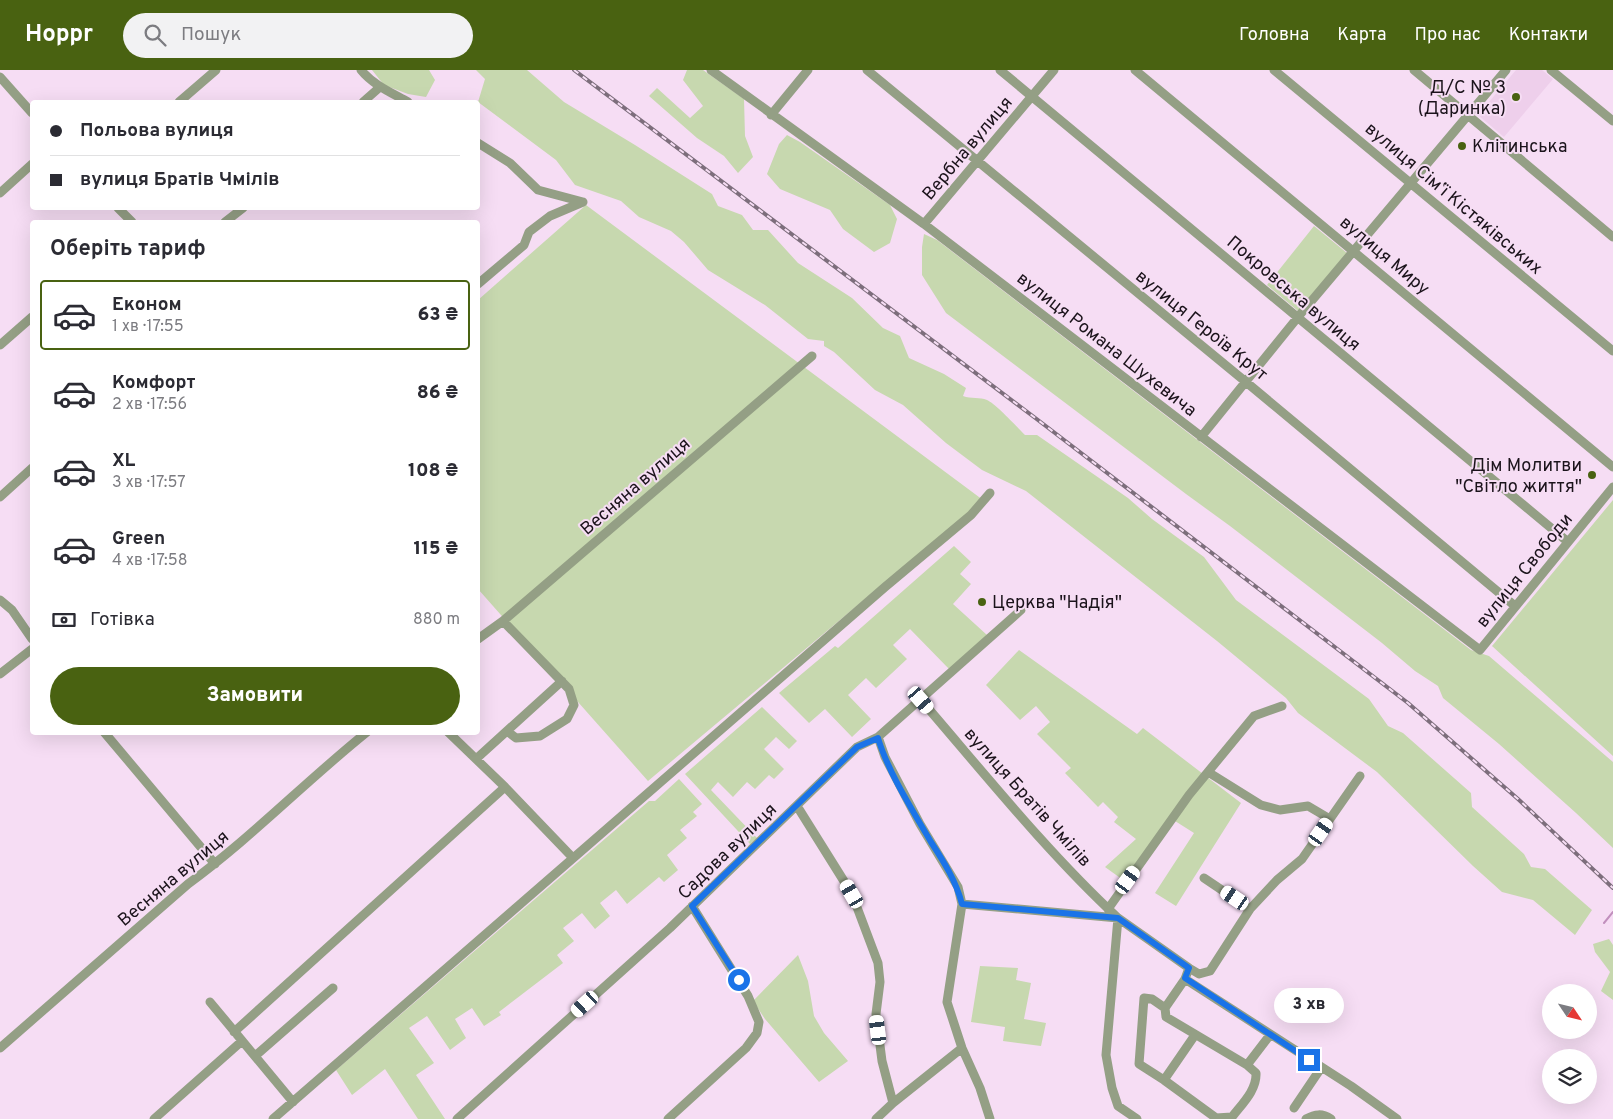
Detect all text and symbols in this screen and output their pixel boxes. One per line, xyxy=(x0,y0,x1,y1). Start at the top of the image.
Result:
search box xyxy=(123,13,473,58)
text: Hoppr xyxy=(25,20,93,50)
icon: search xyxy=(141,21,169,49)
text: Пошук xyxy=(181,23,241,47)
text: Головна xyxy=(1239,24,1309,47)
text: Карта xyxy=(1337,24,1387,47)
text: Про нас xyxy=(1415,24,1481,47)
text: Контакти xyxy=(1509,24,1588,47)
place label: Д/С № 3 (Даринка) xyxy=(1418,77,1506,121)
marker: Д/С № 3 (Даринка) xyxy=(1510,91,1522,103)
street label: Вербна вулиця xyxy=(918,92,1018,206)
street label: вулиця Сімʼї Кістяківських xyxy=(1359,118,1547,280)
text: Польова вулиця xyxy=(80,119,234,143)
place label: Клітинська xyxy=(1472,136,1567,159)
marker: Клітинська xyxy=(1456,140,1468,152)
text: вулиця Братів Чмілів xyxy=(80,168,280,192)
street label: вулиця Миру xyxy=(1334,212,1434,301)
street label: Покровська вулиця xyxy=(1221,231,1365,357)
text: Оберіть тариф xyxy=(50,236,206,263)
street label: вулиця Героїв Крут xyxy=(1130,266,1272,387)
street label: вулиця Романа Шухевича xyxy=(1011,268,1201,423)
icon: car xyxy=(52,293,97,338)
text: Економ xyxy=(112,293,182,317)
text: 63 ₴ xyxy=(417,303,458,327)
text: 1 хв · 17:55 xyxy=(112,317,184,337)
icon: car xyxy=(52,371,97,416)
text: Комфорт xyxy=(112,371,195,395)
text: 86 ₴ xyxy=(417,381,458,405)
text: 2 хв · 17:56 xyxy=(112,395,187,415)
street label: Весняна вулиця xyxy=(576,433,696,541)
icon: car xyxy=(52,449,97,494)
text: XL xyxy=(112,449,135,473)
place label: Дім Молитви "Світло життя" xyxy=(1455,455,1582,499)
text: 108 ₴ xyxy=(408,459,458,483)
marker: Дім Молитви "Світло життя" xyxy=(1586,469,1598,481)
text: 3 хв · 17:57 xyxy=(112,473,186,493)
street label: вулиця Свободи xyxy=(1472,509,1578,633)
icon: car xyxy=(52,527,97,572)
text: Green xyxy=(112,527,165,551)
text: 115 ₴ xyxy=(413,537,458,561)
text: 4 хв · 17:58 xyxy=(112,551,187,571)
place label: Церква "Надія" xyxy=(992,592,1122,615)
marker: Церква "Надія" xyxy=(976,596,988,608)
icon: cash xyxy=(50,606,78,634)
text: Готівка xyxy=(90,608,155,632)
text: 880 m xyxy=(413,610,460,630)
button: Замовити xyxy=(50,667,460,725)
car xyxy=(905,684,936,716)
street label: вулиця Братів Чмілів xyxy=(958,724,1096,872)
street label: Садова вулиця xyxy=(674,799,783,905)
car xyxy=(1306,815,1335,849)
street label: Весняна вулиця xyxy=(114,826,234,932)
car xyxy=(1113,863,1142,897)
car xyxy=(838,877,865,911)
car xyxy=(1218,883,1251,913)
route start xyxy=(728,969,750,991)
north arrow xyxy=(1542,984,1598,1039)
map controls xyxy=(1542,984,1597,1104)
car xyxy=(568,988,601,1020)
callout: 3 хв xyxy=(1274,988,1344,1022)
text: 3 хв xyxy=(1293,995,1325,1015)
car xyxy=(868,1014,887,1046)
route end xyxy=(1298,1049,1320,1071)
button: layers xyxy=(1542,1049,1597,1104)

